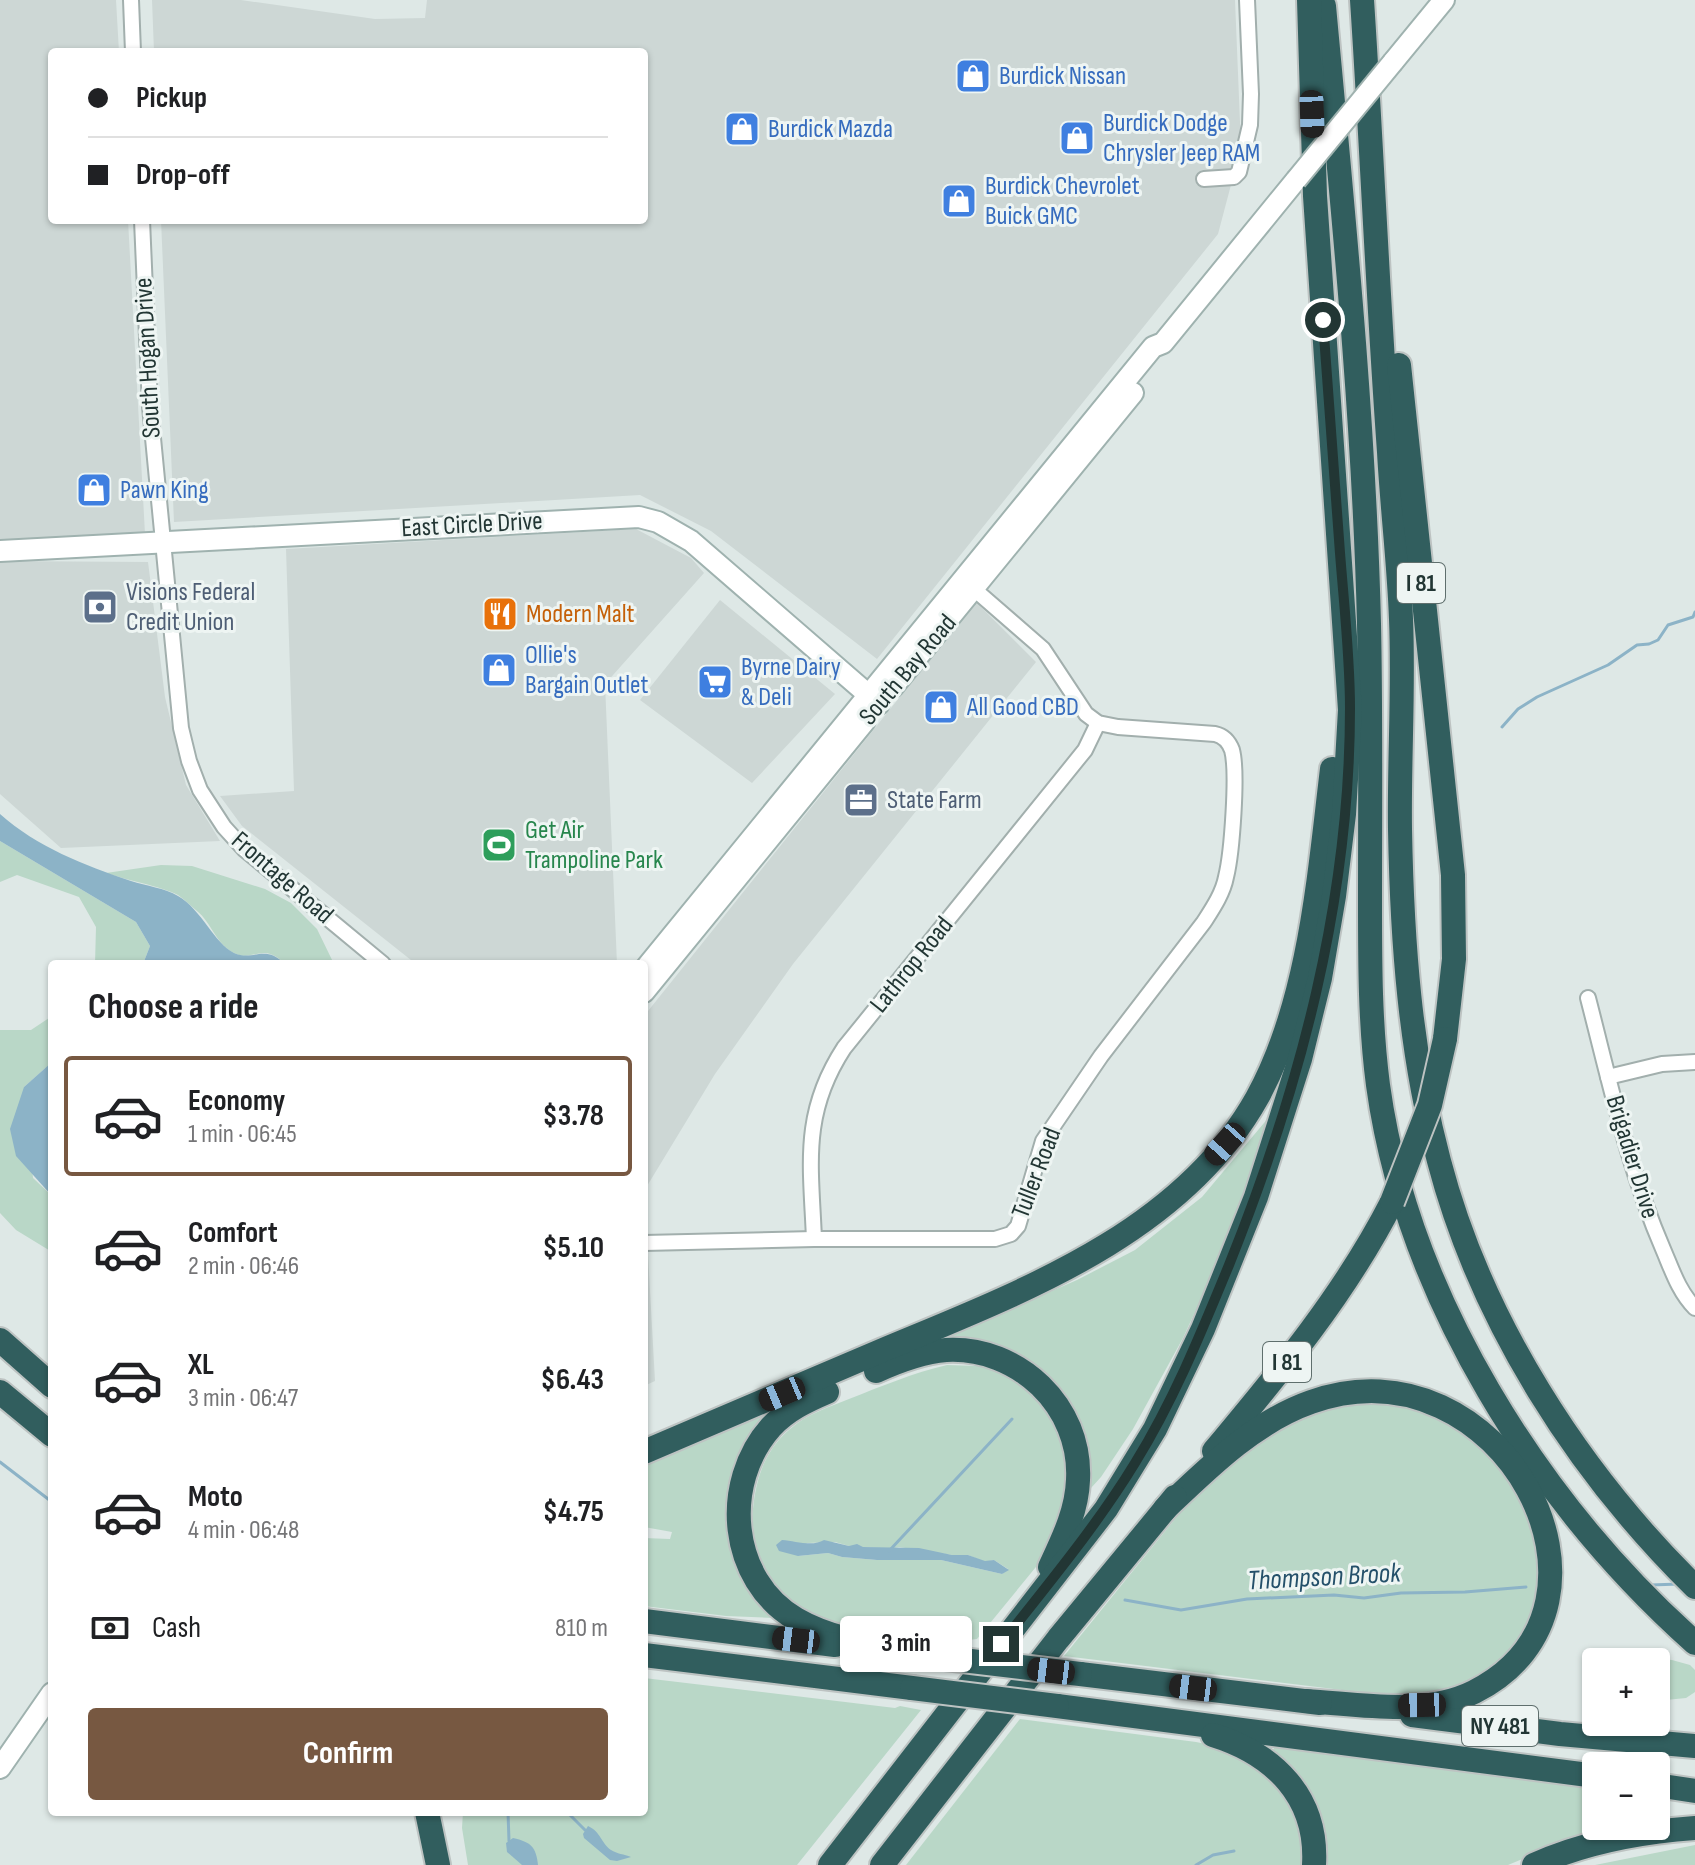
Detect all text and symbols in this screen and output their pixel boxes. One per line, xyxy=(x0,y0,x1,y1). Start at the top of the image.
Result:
shop icon: Burdick Nissan xyxy=(954,57,992,95)
place label: Burdick Nissan xyxy=(999,61,1126,92)
text: Pickup xyxy=(136,80,207,116)
car xyxy=(1299,90,1325,138)
place label: Burdick Dodge Chrysler Jeep RAM xyxy=(1103,108,1260,169)
shop icon: Burdick Mazda xyxy=(723,110,761,148)
place label: Burdick Mazda xyxy=(768,114,893,145)
shop icon: Burdick Dodge Chrysler Jeep RAM xyxy=(1058,119,1096,157)
text: Drop-off xyxy=(136,157,230,193)
place label: Burdick Chevrolet Buick GMC xyxy=(985,171,1140,232)
shop icon: Burdick Chevrolet Buick GMC xyxy=(940,182,978,220)
street label: South Hogan Drive xyxy=(128,277,168,439)
route start xyxy=(1305,302,1341,338)
shop icon: Pawn King xyxy=(75,471,113,509)
place label: Pawn King xyxy=(120,475,209,506)
street label: East Circle Drive xyxy=(401,506,543,544)
road number: I 81 xyxy=(1397,563,1445,603)
place label: Visions Federal Credit Union xyxy=(126,577,255,638)
bank icon: Visions Federal Credit Union xyxy=(81,588,119,626)
restaurant icon: Modern Malt xyxy=(481,595,519,633)
place label: Modern Malt xyxy=(526,599,635,630)
street label: South Bay Road xyxy=(853,608,963,732)
place label: Ollie's Bargain Outlet xyxy=(525,640,648,701)
shop icon: Ollie's Bargain Outlet xyxy=(480,651,518,689)
place label: Byrne Dairy & Deli xyxy=(741,652,841,713)
supermarket icon: Byrne Dairy & Deli xyxy=(696,663,734,701)
shop icon: All Good CBD xyxy=(922,688,960,726)
place label: All Good CBD xyxy=(966,692,1079,723)
office icon: State Farm xyxy=(842,781,880,819)
place label: State Farm xyxy=(887,785,982,816)
place label: Get Air Trampoline Park xyxy=(525,815,663,876)
street label: Frontage Road xyxy=(225,825,339,931)
sports icon: Get Air Trampoline Park xyxy=(480,826,518,864)
street label: Lathrop Road xyxy=(864,911,960,1019)
text: Choose a ride xyxy=(88,986,259,1029)
icon: car xyxy=(92,1080,164,1152)
text: Economy xyxy=(188,1083,285,1119)
street label: Brigadier Drive xyxy=(1599,1092,1665,1222)
text: $3.78 xyxy=(542,1098,604,1134)
car xyxy=(1200,1118,1250,1170)
text: 1 min · 06:45 xyxy=(188,1119,297,1150)
street label: Tuller Road xyxy=(1006,1123,1068,1223)
icon: car xyxy=(92,1212,164,1284)
text: Comfort xyxy=(188,1215,278,1251)
text: $5.10 xyxy=(542,1230,604,1266)
text: 2 min · 06:46 xyxy=(188,1251,299,1282)
road number: I 81 xyxy=(1263,1342,1311,1382)
icon: car xyxy=(92,1344,164,1416)
text: XL xyxy=(188,1347,214,1383)
text: $6.43 xyxy=(541,1362,604,1398)
car xyxy=(755,1374,809,1414)
text: 3 min · 06:47 xyxy=(188,1383,298,1414)
icon: car xyxy=(92,1476,164,1548)
text: Moto xyxy=(188,1479,243,1515)
text: $4.75 xyxy=(543,1494,604,1530)
text: 4 min · 06:48 xyxy=(188,1515,299,1546)
water label: Thompson Brook xyxy=(1247,1556,1403,1597)
icon: cash xyxy=(88,1606,132,1650)
text: Cash xyxy=(152,1610,201,1646)
text: 810 m xyxy=(555,1613,608,1644)
callout: 3 min xyxy=(841,1616,973,1672)
car xyxy=(771,1625,821,1655)
route end xyxy=(983,1626,1019,1662)
text: 3 min xyxy=(881,1628,931,1659)
map controls xyxy=(1582,1648,1670,1840)
button: + xyxy=(1582,1648,1670,1736)
car xyxy=(1026,1656,1076,1686)
car xyxy=(1168,1673,1218,1703)
car xyxy=(1398,1693,1446,1717)
road number: NY 481 xyxy=(1462,1706,1538,1746)
button: Confirm xyxy=(88,1708,608,1800)
button: − xyxy=(1582,1752,1670,1840)

